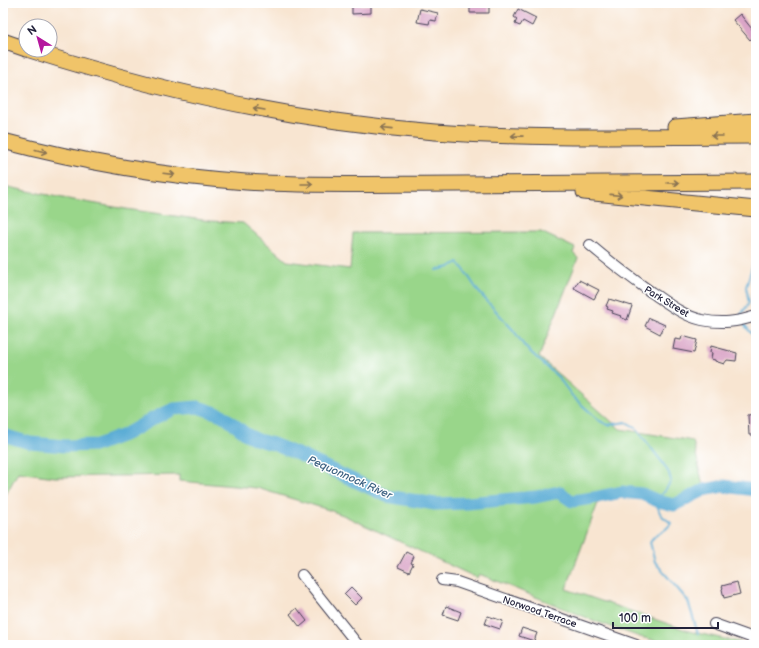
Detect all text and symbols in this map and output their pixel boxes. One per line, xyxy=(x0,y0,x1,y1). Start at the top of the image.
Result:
north arrow xyxy=(18,18,58,58)
text: N xyxy=(25,23,39,38)
one-way arrow xyxy=(253,105,266,113)
one-way arrow xyxy=(381,124,394,131)
one-way arrow xyxy=(511,132,524,140)
one-way arrow xyxy=(711,132,724,140)
one-way arrow xyxy=(34,147,47,155)
one-way arrow xyxy=(162,170,175,178)
one-way arrow xyxy=(666,179,679,187)
one-way arrow xyxy=(300,180,313,188)
one-way arrow xyxy=(609,191,622,198)
street label: Park Street xyxy=(642,284,691,320)
water label: Pequonnock River xyxy=(306,453,395,502)
street label: Norwood Terrace xyxy=(501,594,578,630)
scale bar xyxy=(613,604,718,630)
text: 100 m xyxy=(619,611,651,626)

